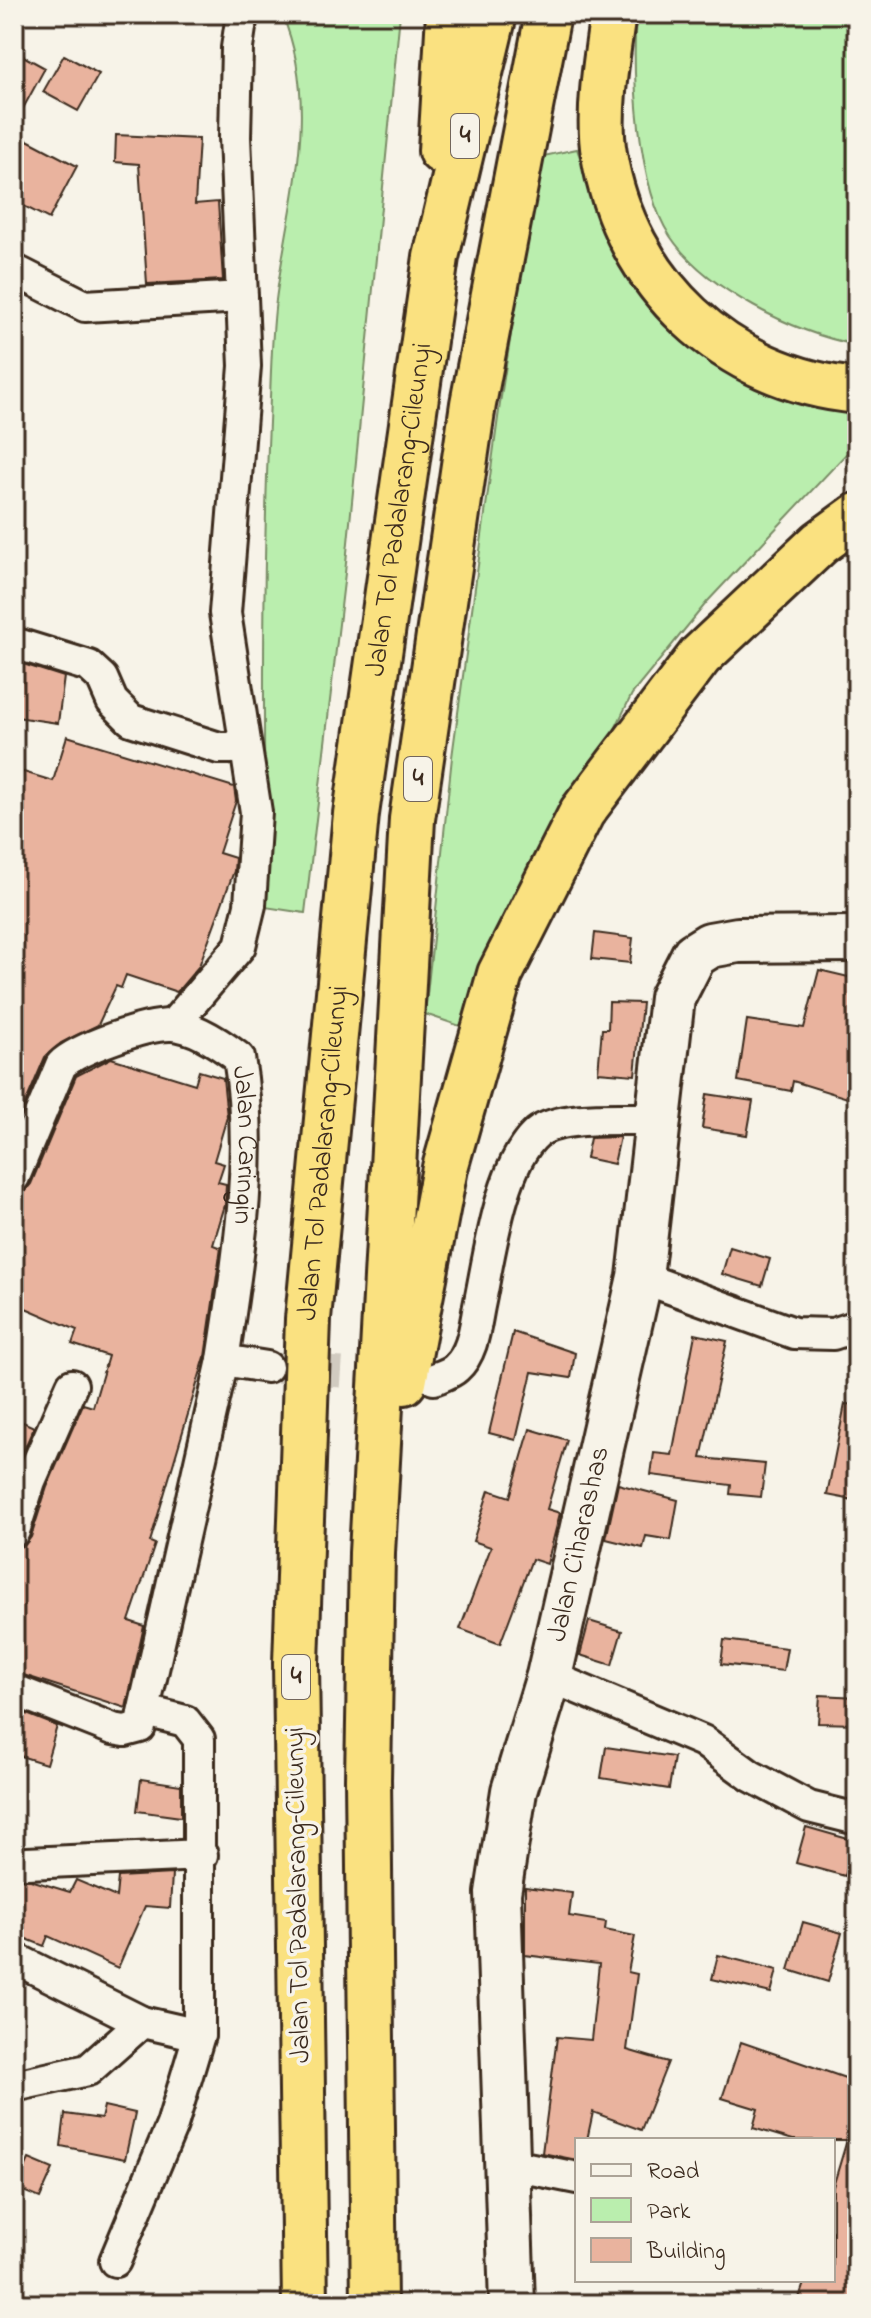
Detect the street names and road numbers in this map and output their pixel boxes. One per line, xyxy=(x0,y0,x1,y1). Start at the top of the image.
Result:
road number: 4 xyxy=(451,114,479,158)
street label: Jalan Tol Padalarang–Cileunyi xyxy=(355,340,444,679)
road number: 4 xyxy=(404,757,432,801)
street label: Jalan Tol Padalarang–Cileunyi xyxy=(287,984,360,1323)
street label: Jalan Caringin xyxy=(220,1063,266,1226)
street label: Jalan Ciharashas xyxy=(537,1442,621,1646)
road number: 4 xyxy=(282,1655,310,1699)
street label: Jalan Tol Padalarang–Cileunyi xyxy=(276,1726,322,2064)

